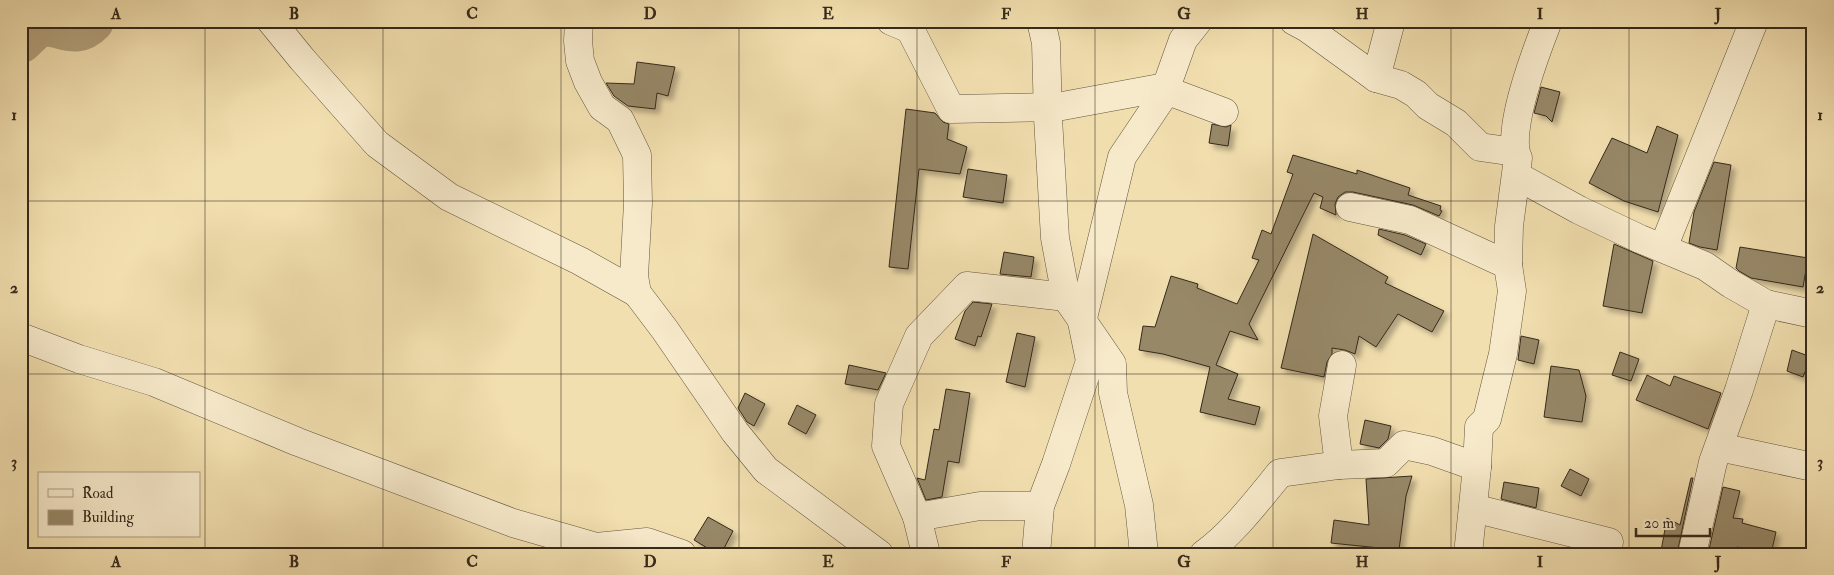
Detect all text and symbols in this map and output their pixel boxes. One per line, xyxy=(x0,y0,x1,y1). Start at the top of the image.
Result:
text: A xyxy=(110,4,122,24)
text: B xyxy=(289,4,299,24)
text: C xyxy=(466,4,478,24)
text: D xyxy=(643,4,657,24)
text: E xyxy=(822,4,834,24)
text: F xyxy=(1001,4,1011,24)
text: G xyxy=(1177,4,1191,24)
text: H xyxy=(1355,4,1369,24)
text: I xyxy=(1537,4,1544,24)
text: J xyxy=(1714,4,1722,25)
text: 1 xyxy=(11,105,17,125)
text: 1 xyxy=(1817,105,1823,125)
text: 2 xyxy=(10,278,18,298)
text: 2 xyxy=(1816,278,1824,298)
text: 3 xyxy=(11,452,17,472)
text: 3 xyxy=(1817,452,1823,472)
legend xyxy=(38,472,200,538)
text: Road xyxy=(82,484,114,503)
scale bar xyxy=(1636,505,1710,537)
text: Building xyxy=(82,508,134,527)
text: 20 m xyxy=(1644,514,1674,533)
text: A xyxy=(110,552,122,572)
text: B xyxy=(289,552,299,572)
text: C xyxy=(466,552,478,572)
text: D xyxy=(643,552,657,572)
text: E xyxy=(822,552,834,572)
text: F xyxy=(1001,552,1011,572)
text: G xyxy=(1177,552,1191,572)
text: H xyxy=(1355,552,1369,572)
text: I xyxy=(1537,552,1544,572)
text: J xyxy=(1714,552,1722,573)

